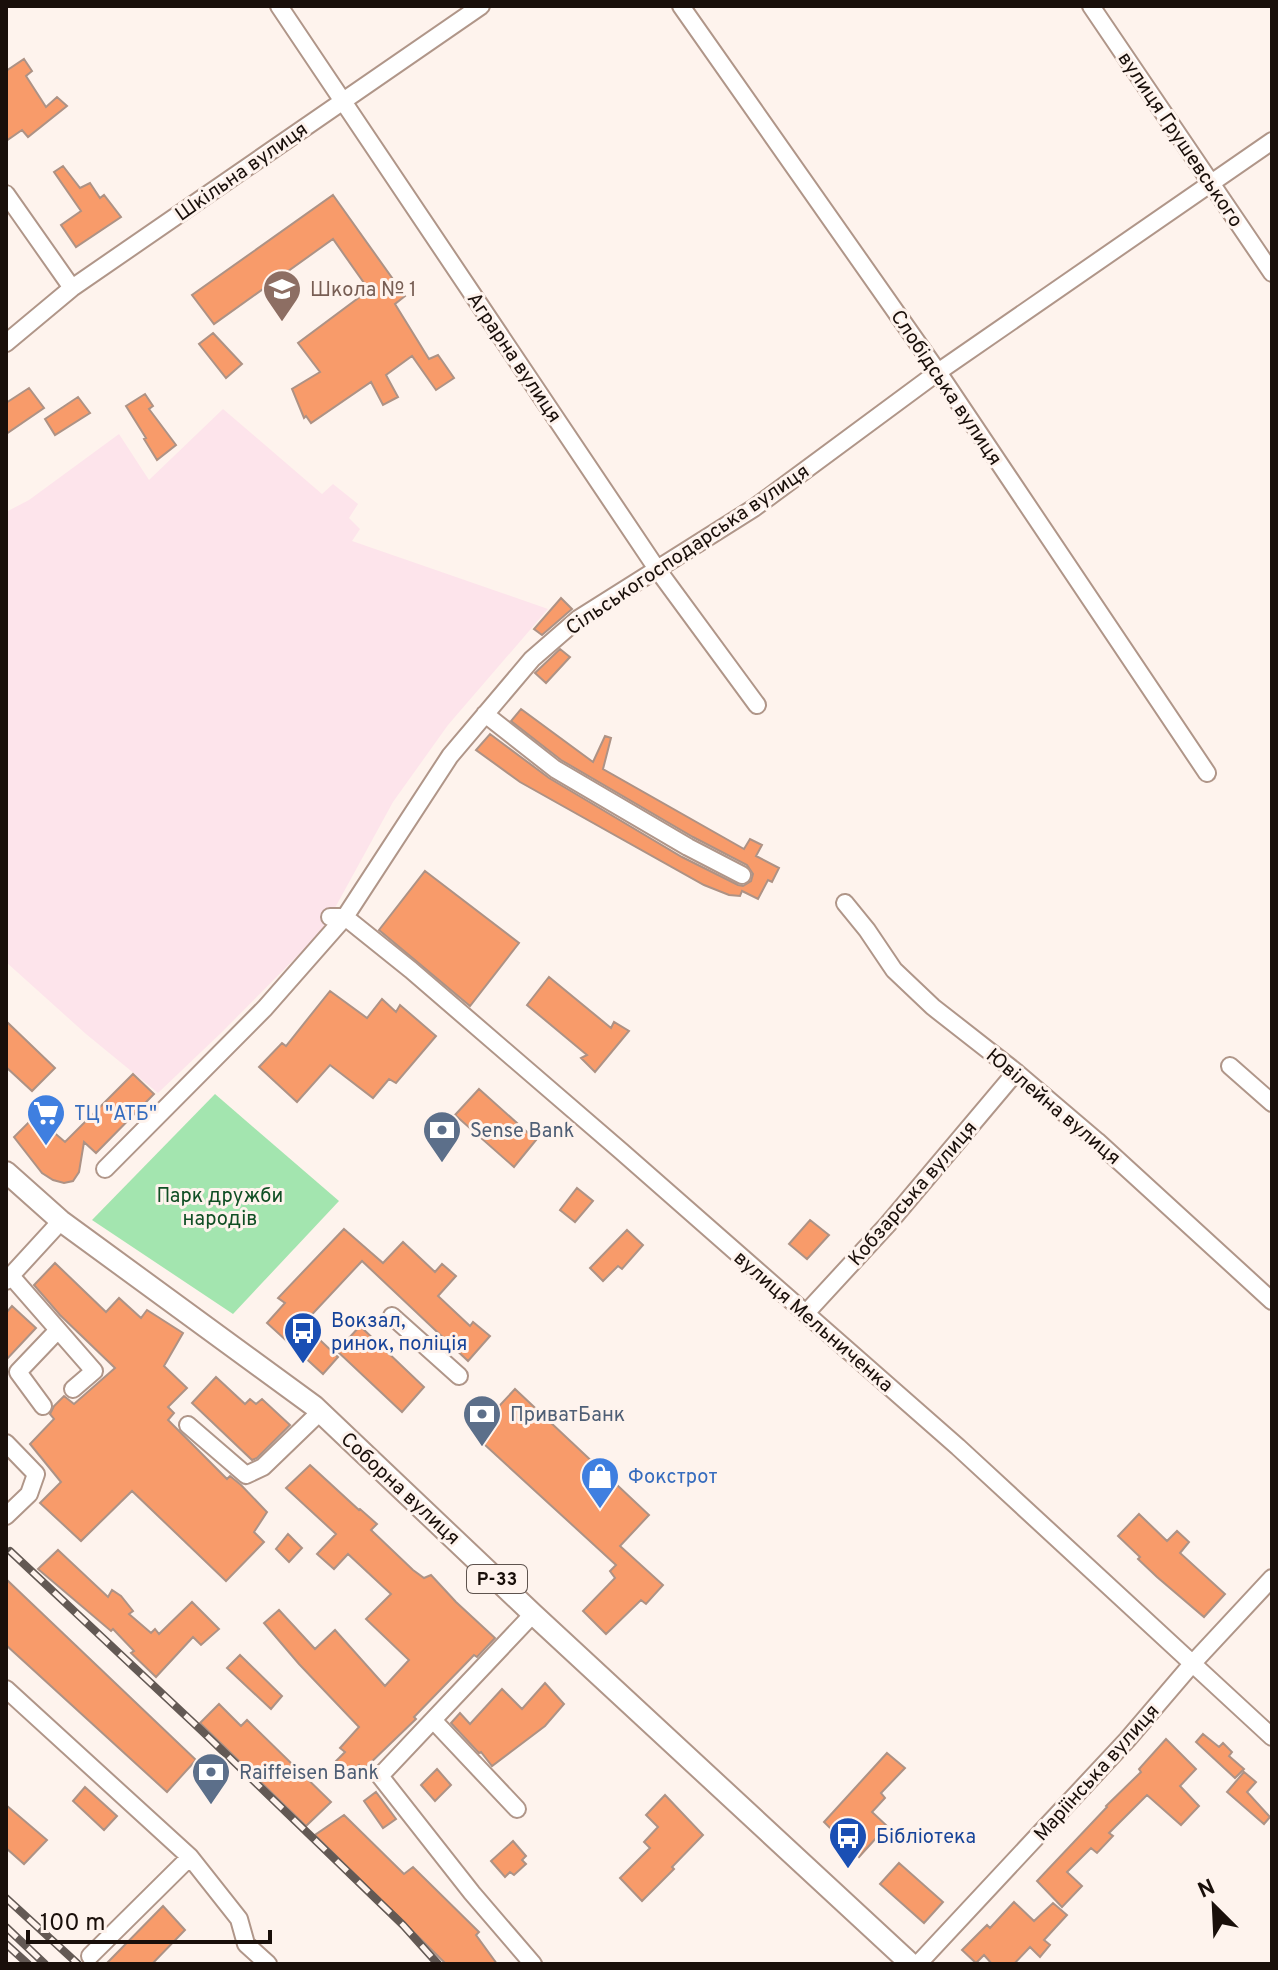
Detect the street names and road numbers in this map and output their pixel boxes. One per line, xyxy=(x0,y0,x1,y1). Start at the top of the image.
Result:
street label: вулиця Грушевського xyxy=(1111,47,1248,233)
street label: Шкільна вулиця xyxy=(171,117,314,228)
street label: Аграрна вулиця xyxy=(460,288,567,428)
street label: Слобідська вулиця xyxy=(884,305,1007,471)
street label: Сільськогосподарська вулиця xyxy=(561,459,815,642)
street label: Ювілейна вулиця xyxy=(980,1043,1126,1172)
street label: Кобзарська вулиця xyxy=(843,1116,984,1272)
street label: вулиця Мельниченка xyxy=(727,1246,898,1399)
street label: Соборна вулиця xyxy=(334,1427,465,1552)
road number: Р-33 xyxy=(467,1565,527,1593)
street label: Маріїнська вулиця xyxy=(1029,1699,1166,1847)

